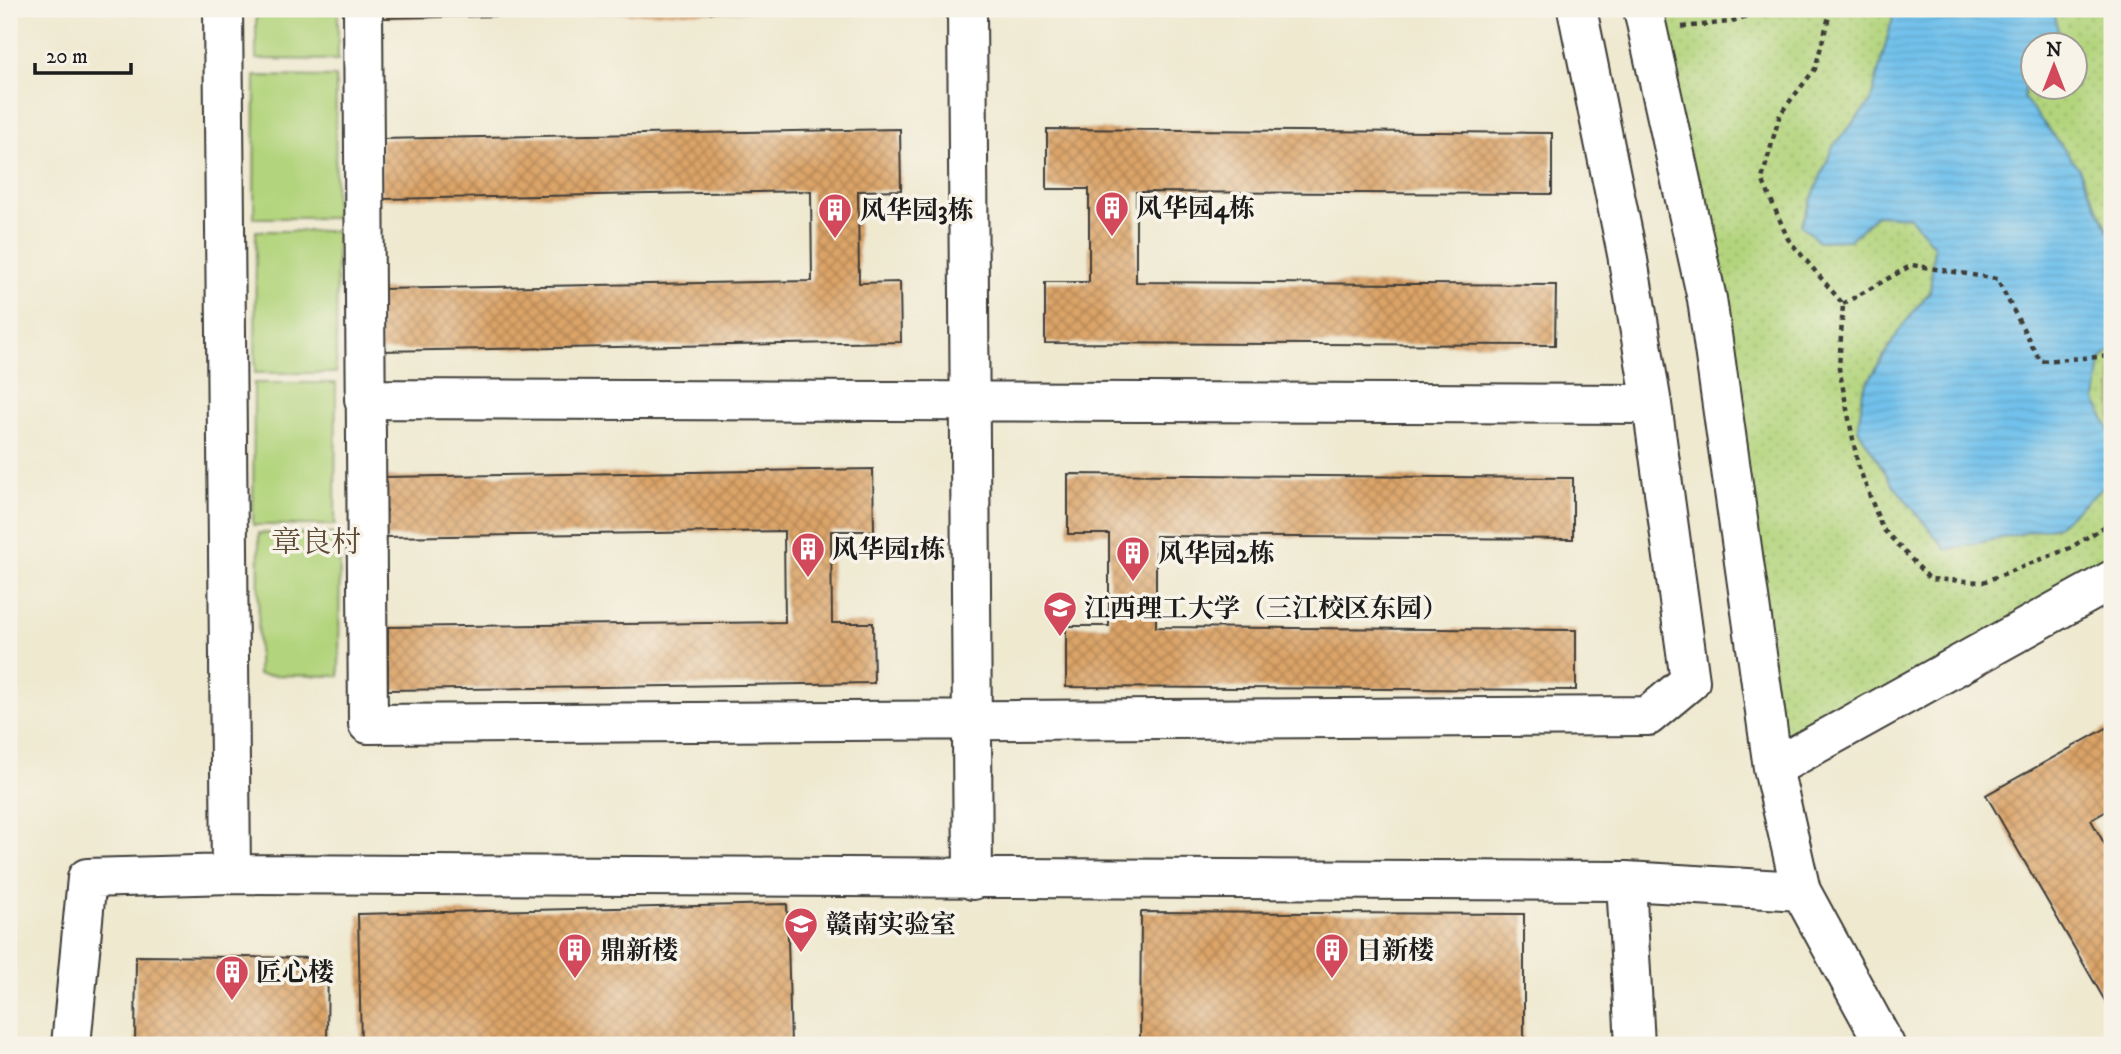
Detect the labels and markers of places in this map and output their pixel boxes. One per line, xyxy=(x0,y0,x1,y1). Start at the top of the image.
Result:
building icon: 风华园4栋 xyxy=(1093,189,1131,238)
building icon: 风华园3栋 xyxy=(816,191,854,240)
place label: 风华园4栋 xyxy=(1136,193,1255,226)
place label: 风华园3栋 xyxy=(860,195,974,228)
building icon: 风华园1栋 xyxy=(789,530,827,579)
place label: 风华园1栋 xyxy=(832,534,946,567)
building icon: 风华园2栋 xyxy=(1114,534,1152,583)
place label: 风华园2栋 xyxy=(1158,538,1275,571)
school or university icon: 江西理工大学（三江校区东园） xyxy=(1041,589,1079,638)
place label: 江西理工大学（三江校区东园） xyxy=(1084,593,1448,626)
school or university icon: 赣南实验室 xyxy=(782,905,820,954)
place label: 赣南实验室 xyxy=(826,909,956,942)
building icon: 鼎新楼 xyxy=(556,931,594,980)
building icon: 日新楼 xyxy=(1313,931,1351,980)
place label: 鼎新楼 xyxy=(600,935,678,968)
place label: 日新楼 xyxy=(1356,935,1434,968)
building icon: 匠心楼 xyxy=(213,953,251,1002)
place label: 匠心楼 xyxy=(256,957,334,990)

